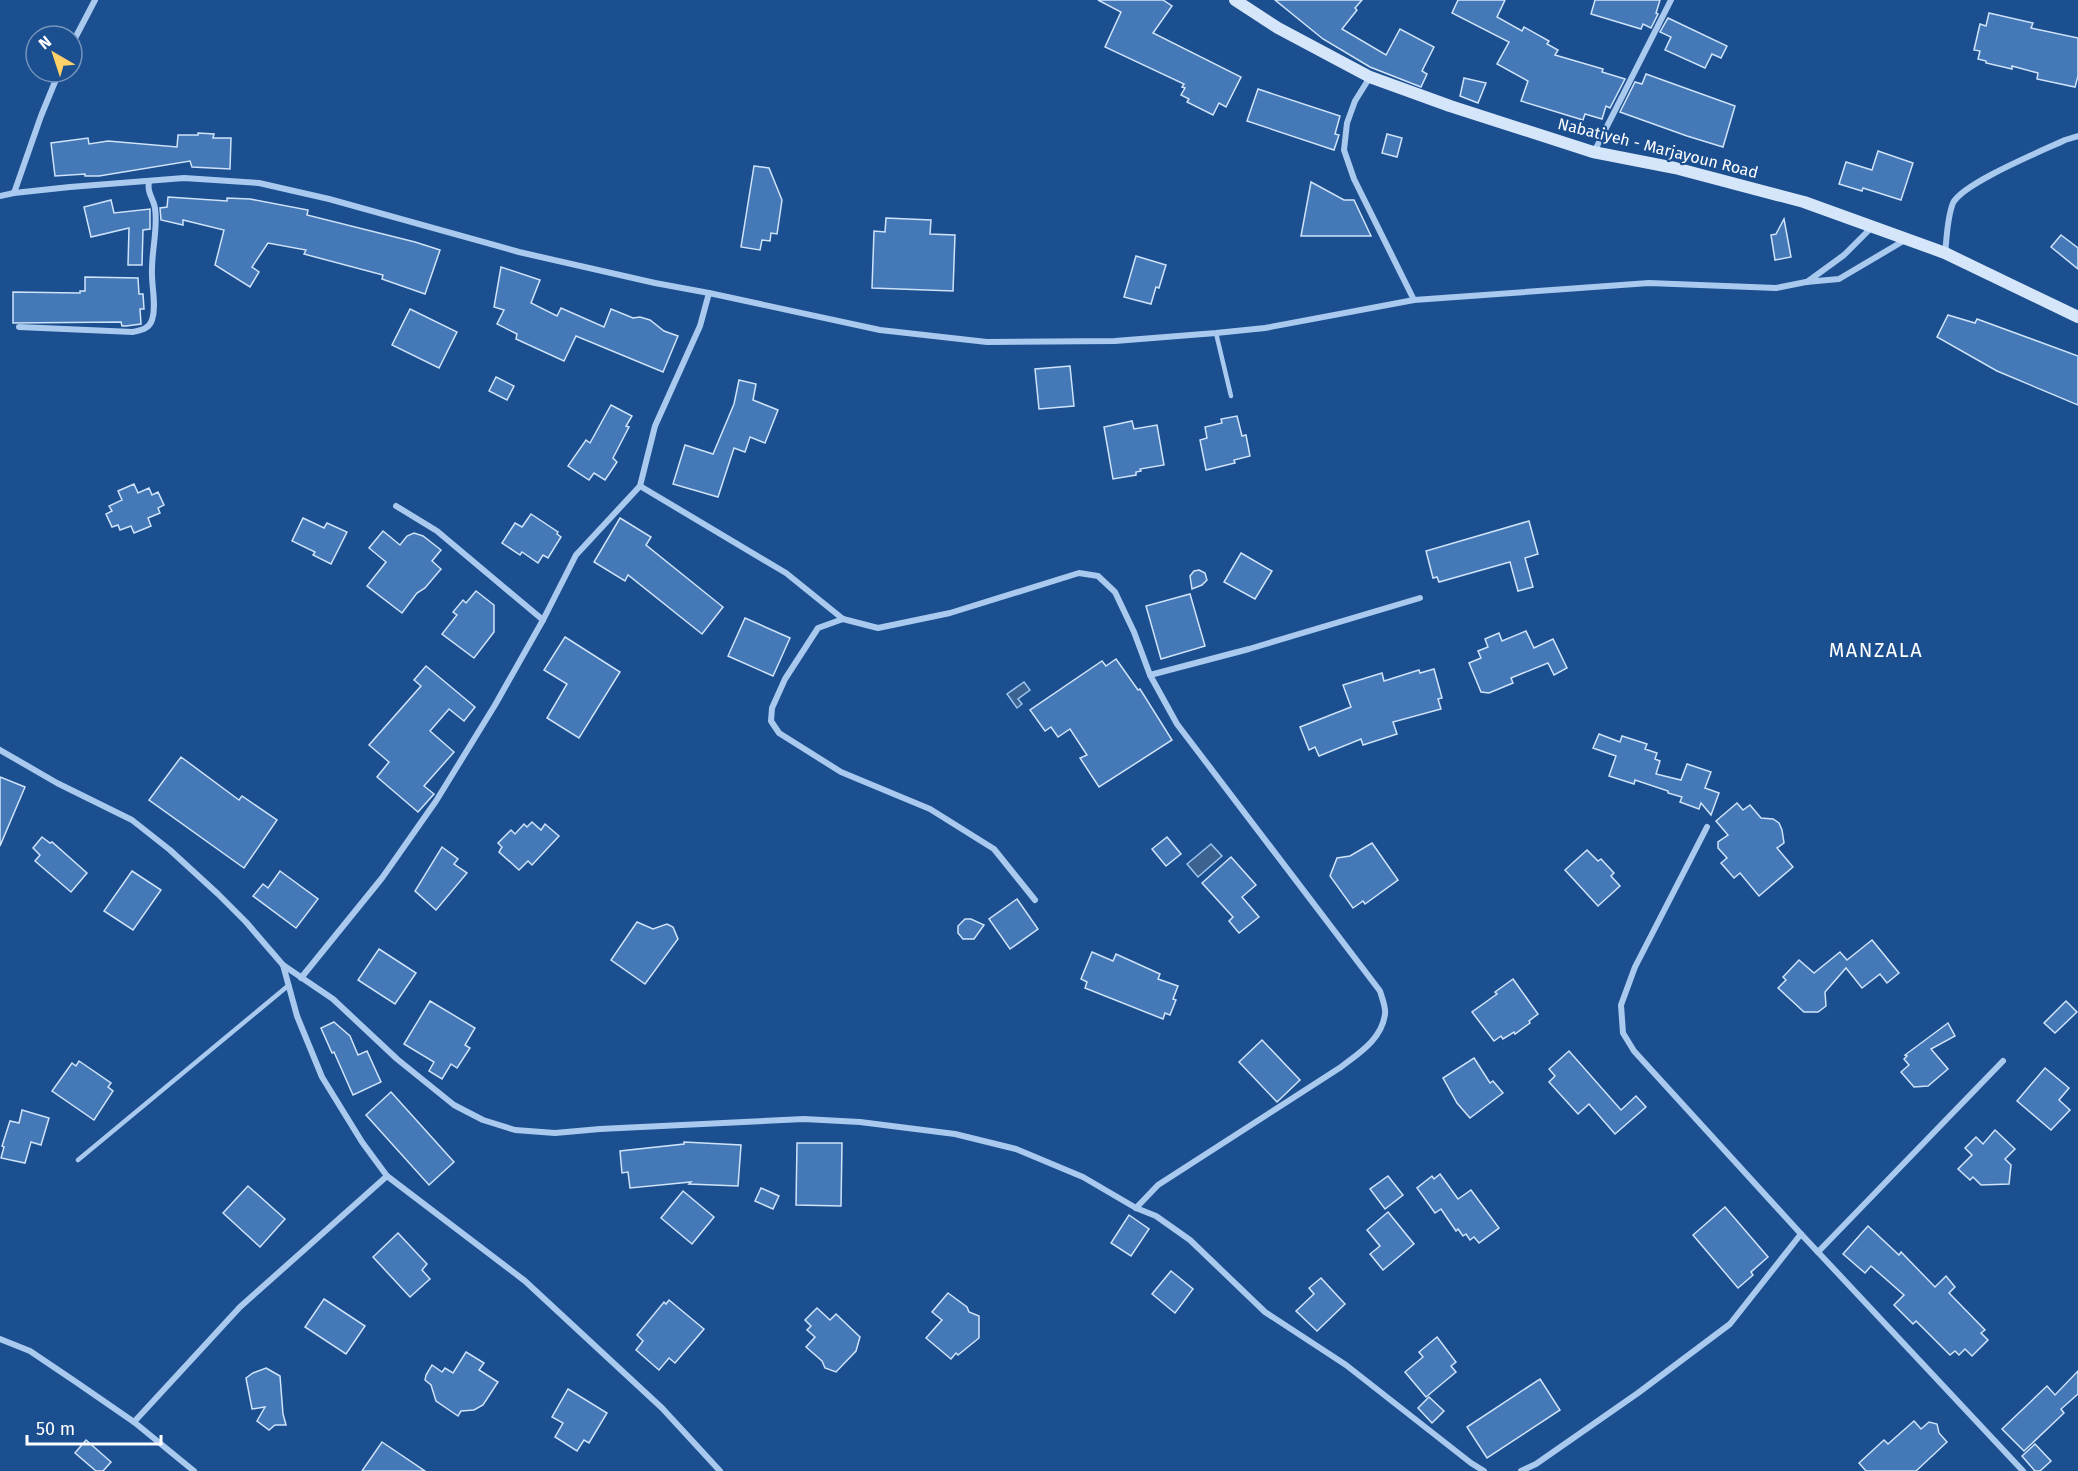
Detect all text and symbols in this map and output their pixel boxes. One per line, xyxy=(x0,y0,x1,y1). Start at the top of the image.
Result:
north arrow xyxy=(24,24,84,84)
text: N xyxy=(35,32,55,53)
street label: Nabatiyeh - Marjayoun Road xyxy=(1556,114,1760,182)
district label: MANZALA xyxy=(1829,638,1923,662)
scale bar xyxy=(27,1408,160,1446)
text: 50 m xyxy=(36,1418,75,1440)

